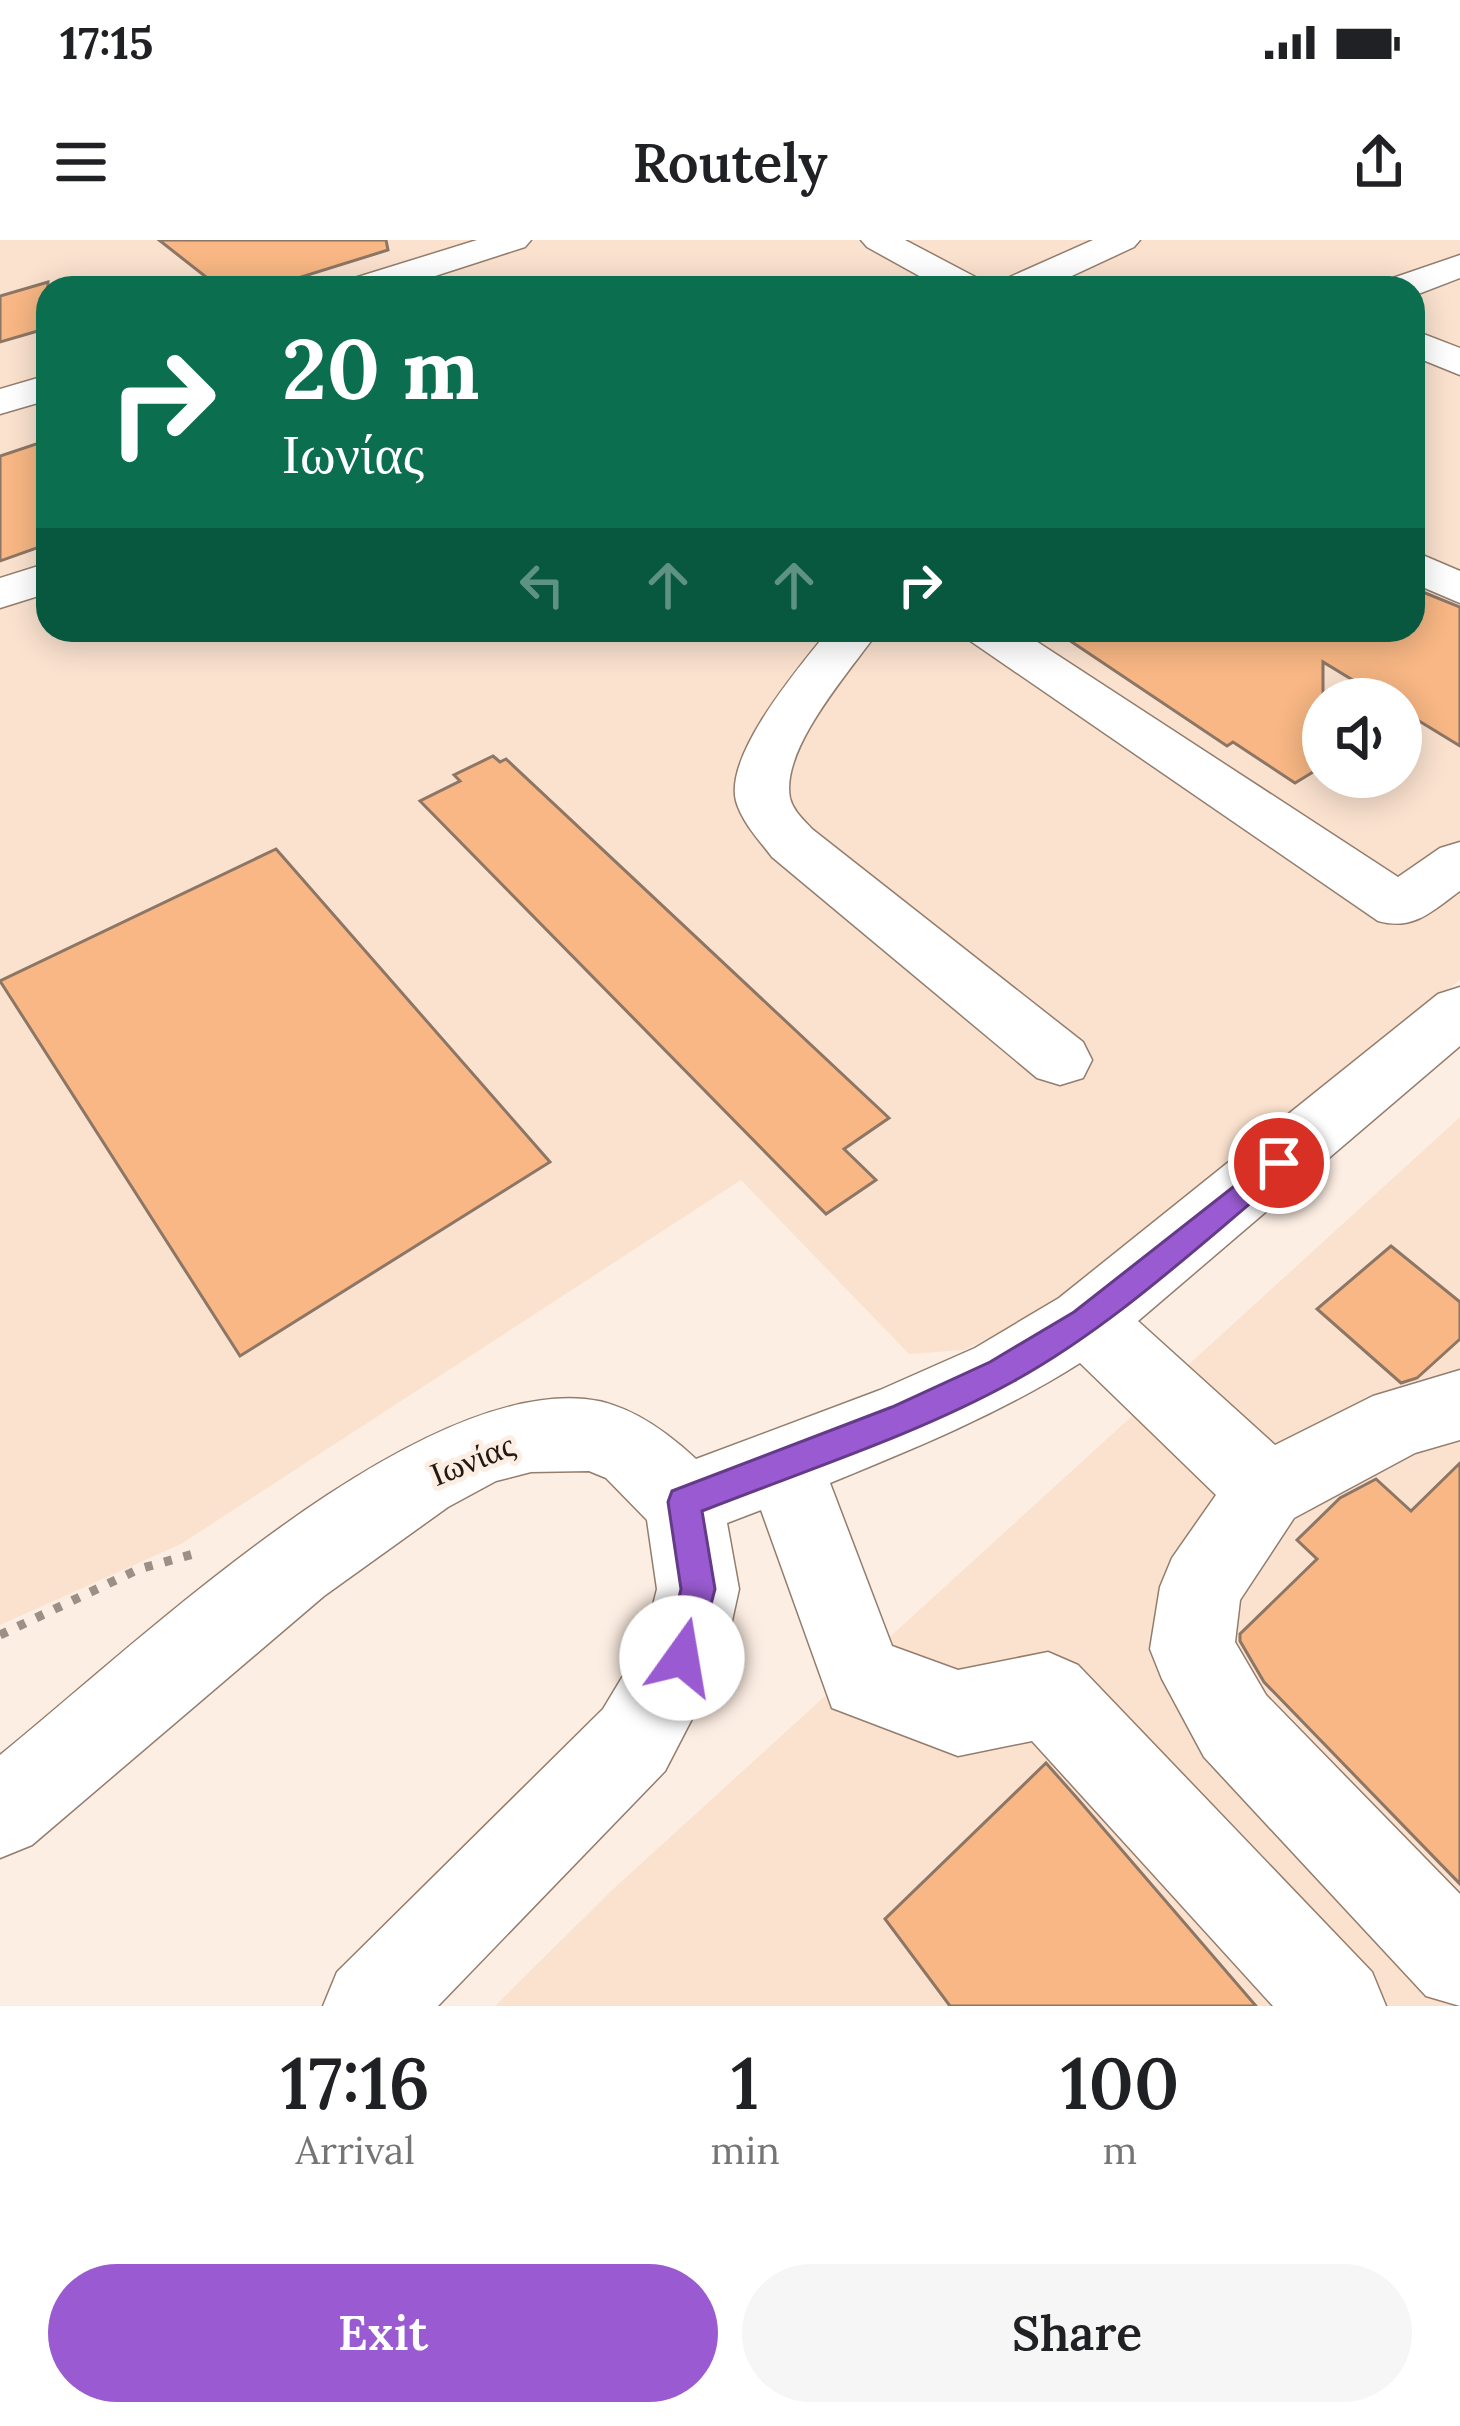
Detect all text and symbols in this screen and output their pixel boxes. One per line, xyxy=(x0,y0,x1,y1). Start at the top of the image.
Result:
text: 17:15 xyxy=(60,14,153,71)
text: Routely xyxy=(632,128,828,197)
icon: menu xyxy=(48,129,114,195)
icon: share xyxy=(1346,129,1412,195)
text: 20 m xyxy=(282,314,480,422)
icon: right xyxy=(84,324,240,480)
text: Ιωνίας xyxy=(282,419,424,488)
icon: left xyxy=(509,552,575,618)
icon: ahead xyxy=(635,552,701,618)
icon: ahead xyxy=(761,552,827,618)
icon: right xyxy=(887,552,953,618)
map controls xyxy=(1302,678,1422,798)
button: sound xyxy=(1302,678,1422,798)
pin xyxy=(1228,1112,1330,1214)
icon: arrive xyxy=(1246,1130,1312,1196)
street label: Ιωνίας xyxy=(424,1423,520,1495)
position arrow xyxy=(619,1595,745,1721)
text: 17:16 xyxy=(280,2037,430,2129)
text: 1 xyxy=(731,2037,759,2129)
text: 100 xyxy=(1060,2037,1179,2129)
text: Arrival xyxy=(296,2125,415,2175)
text: min xyxy=(710,2125,780,2175)
text: m xyxy=(1103,2125,1137,2175)
button: Exit xyxy=(48,2264,718,2402)
button: Share xyxy=(742,2264,1412,2402)

